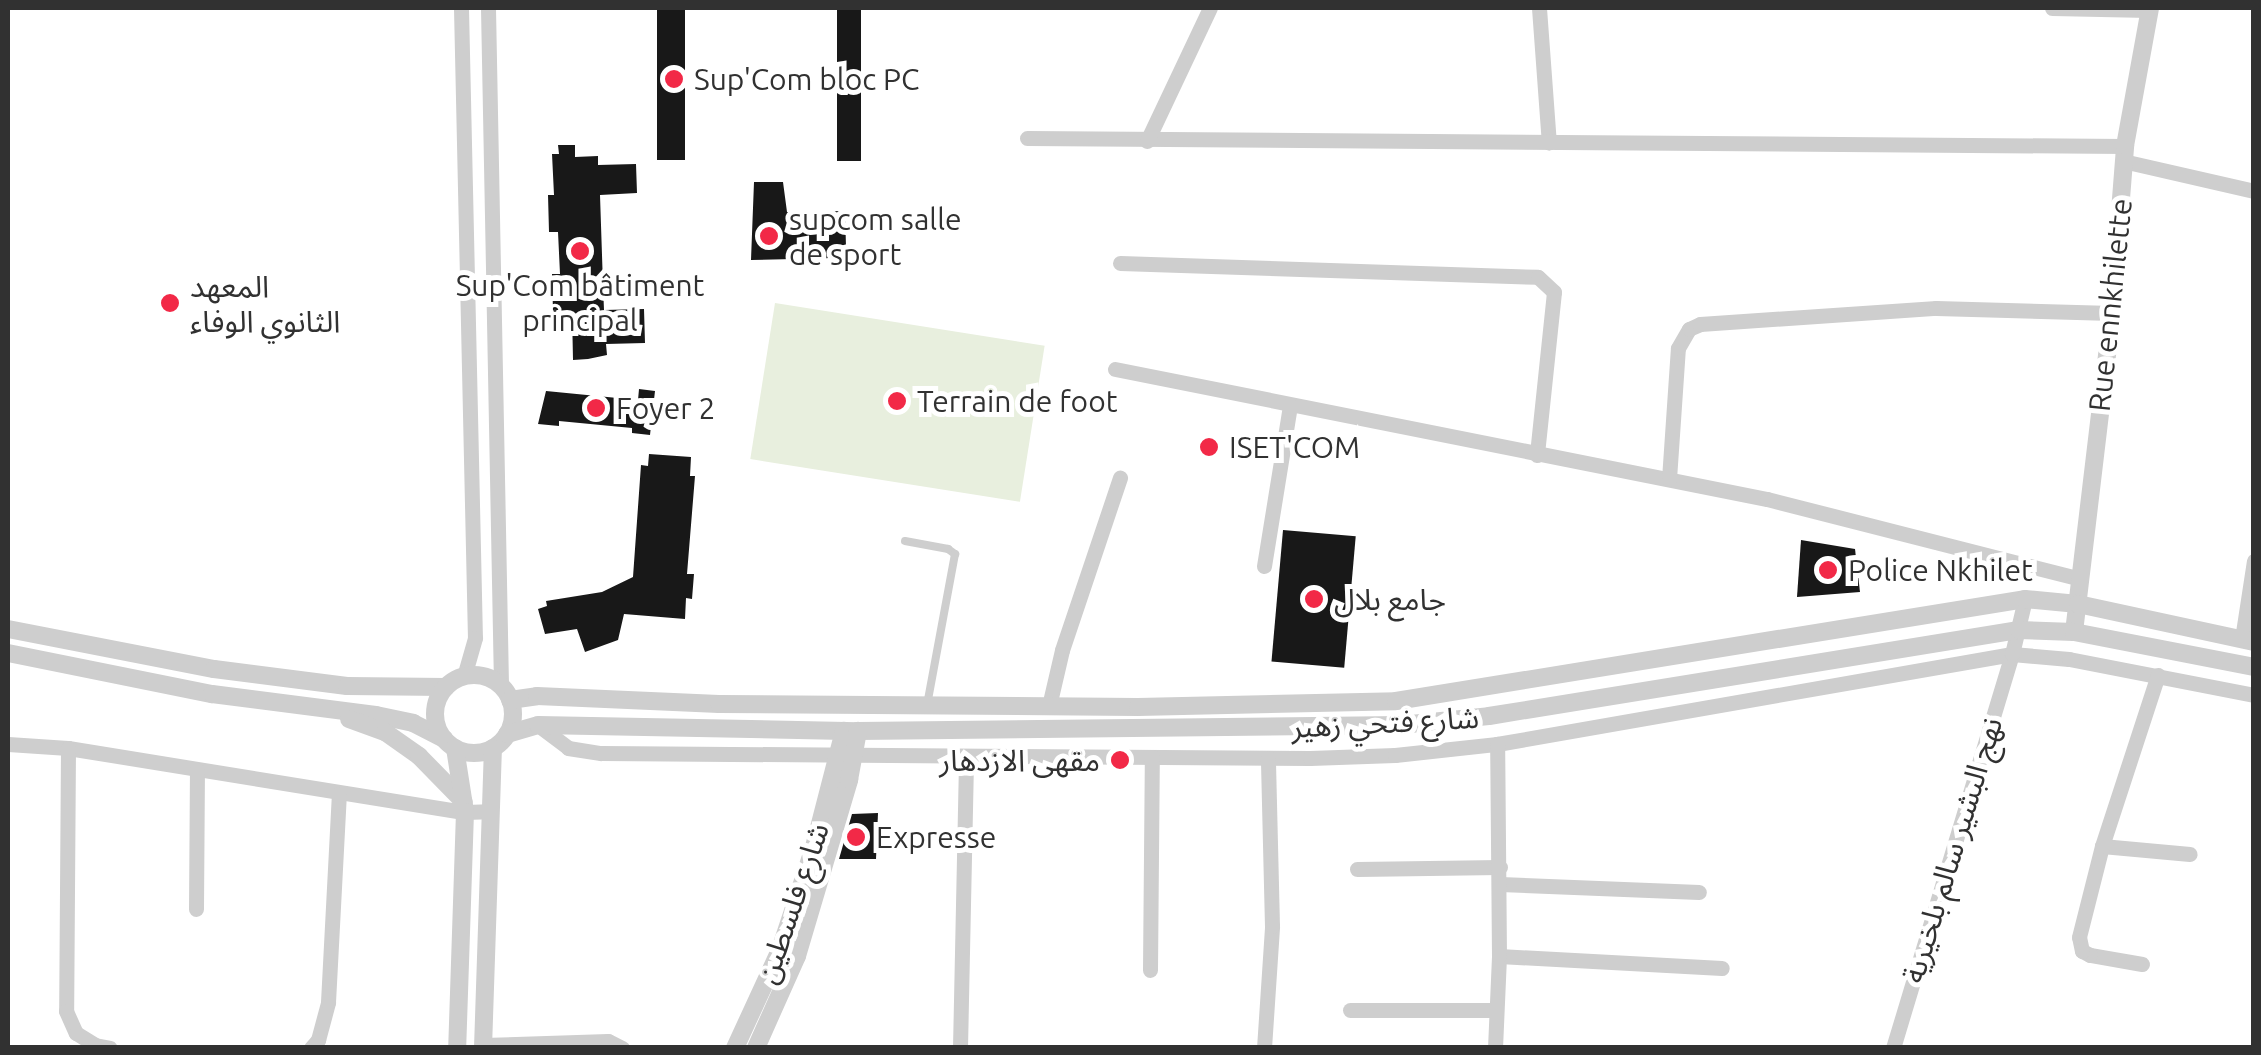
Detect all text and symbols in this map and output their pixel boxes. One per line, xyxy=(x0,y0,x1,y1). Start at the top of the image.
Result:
place label: Sup'Com bloc PC xyxy=(694,61,919,97)
marker: Sup'Com bloc PC xyxy=(663,68,685,90)
street label: Rue ennkhilette xyxy=(2081,197,2139,413)
place label: supcom salle de sport xyxy=(789,201,962,272)
marker: supcom salle de sport xyxy=(758,225,780,247)
marker: Sup'Com bâtiment principal xyxy=(569,240,591,262)
place label: Sup'Com bâtiment principal xyxy=(456,267,704,338)
place label: المعهد الثانوي الوفاء xyxy=(190,268,340,338)
marker: المعهد الثانوي الوفاء xyxy=(159,292,181,314)
place label: Terrain de foot xyxy=(917,383,1117,419)
place label: Foyer 2 xyxy=(616,390,715,426)
marker: Terrain de foot xyxy=(886,390,908,412)
marker: Foyer 2 xyxy=(585,397,607,419)
place label: ISET'COM xyxy=(1229,429,1360,465)
marker: ISET'COM xyxy=(1198,436,1220,458)
place label: Police Nkhilet xyxy=(1848,552,2033,588)
marker: Police Nkhilet xyxy=(1817,559,1839,581)
place label: جامع بلال xyxy=(1334,581,1446,617)
marker: جامع بلال xyxy=(1303,588,1325,610)
street label: شارع فتحي زهير xyxy=(1290,699,1480,745)
street label: نهج البشير سالم بلخيرية xyxy=(1894,713,2010,987)
place label: مقهى الازدهار xyxy=(939,742,1100,778)
marker: مقهى الازدهار xyxy=(1109,749,1131,771)
street label: شارع فلسطين xyxy=(748,818,836,988)
place label: Expresse xyxy=(876,819,996,855)
marker: Expresse xyxy=(845,826,867,848)

